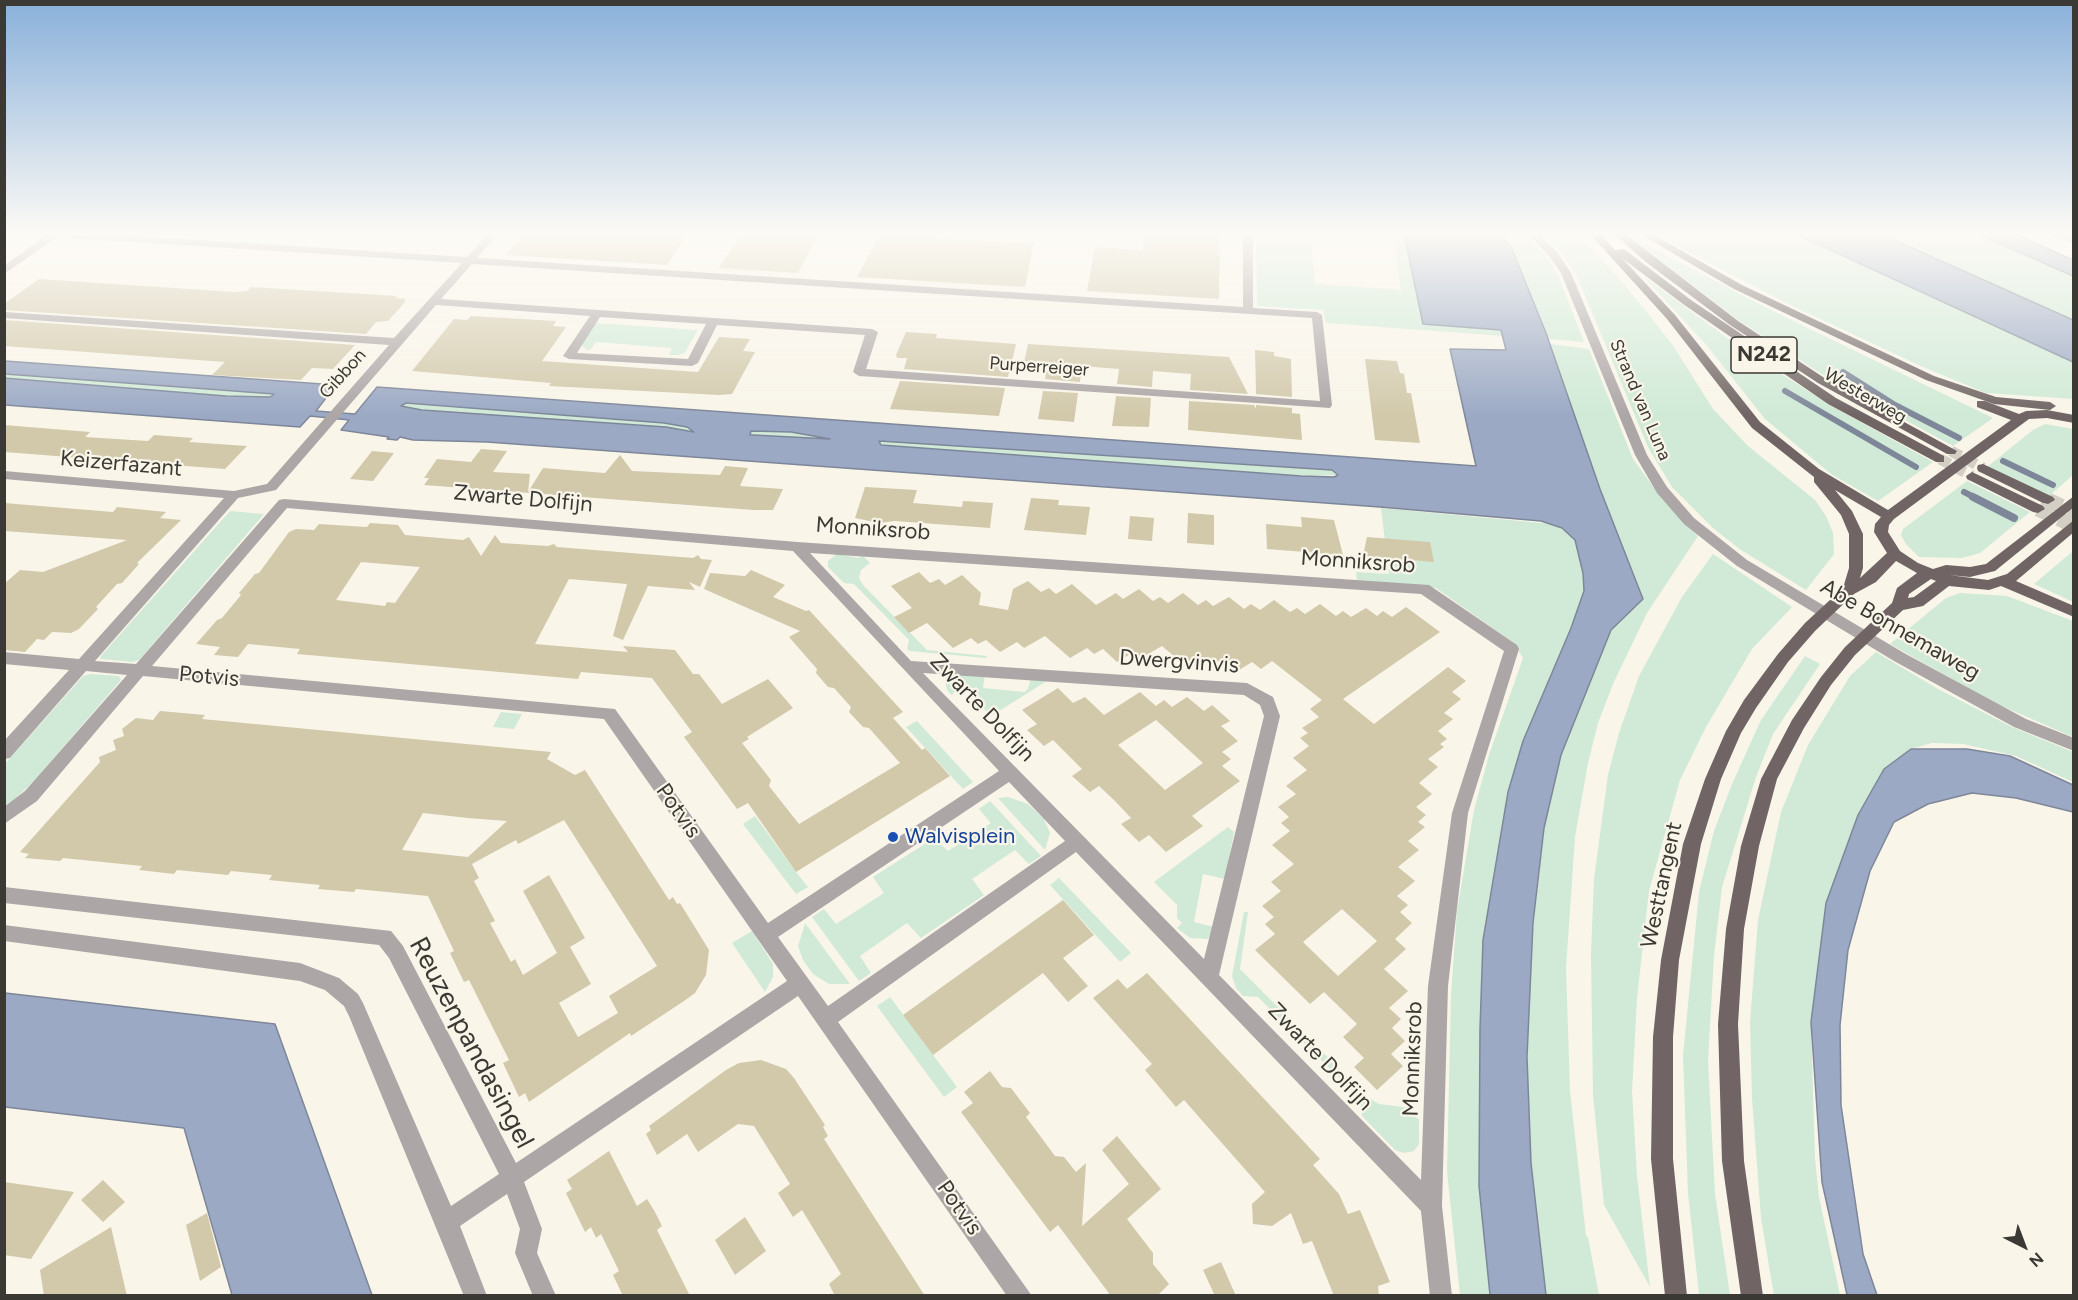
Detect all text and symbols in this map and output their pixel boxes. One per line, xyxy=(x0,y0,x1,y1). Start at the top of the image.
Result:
street label: Strand van Luna xyxy=(1605,336,1675,464)
road number: N242 xyxy=(1731,337,1797,373)
street label: Gibbon xyxy=(315,345,371,403)
street label: Purperreiger xyxy=(989,353,1089,381)
street label: Westerweg xyxy=(1820,364,1910,428)
street label: Keizerfazant xyxy=(59,446,183,482)
street label: Zwarte Dolfijn xyxy=(452,480,594,518)
street label: Monniksrob xyxy=(815,512,931,546)
street label: Monniksrob xyxy=(1300,545,1416,579)
street label: Abe Bonnemaweg xyxy=(1816,574,1984,686)
street label: Dwergvinvis xyxy=(1118,645,1240,679)
street label: Zwarte Dolfijn xyxy=(924,649,1040,767)
street label: Potvis xyxy=(178,661,240,693)
street label: Potvis xyxy=(650,779,706,843)
street label: Westtangent xyxy=(1636,820,1688,950)
place label: Walvisplein xyxy=(905,824,1015,850)
marker: Walvisplein xyxy=(886,830,900,844)
street label: Reuzenpandasingel xyxy=(402,932,540,1154)
street label: Zwarte Dolfijn xyxy=(1262,998,1378,1116)
street label: Monniksrob xyxy=(1398,1001,1428,1117)
street label: Potvis xyxy=(931,1176,987,1240)
north arrow xyxy=(1994,1216,2054,1276)
text: N xyxy=(2025,1249,2047,1271)

